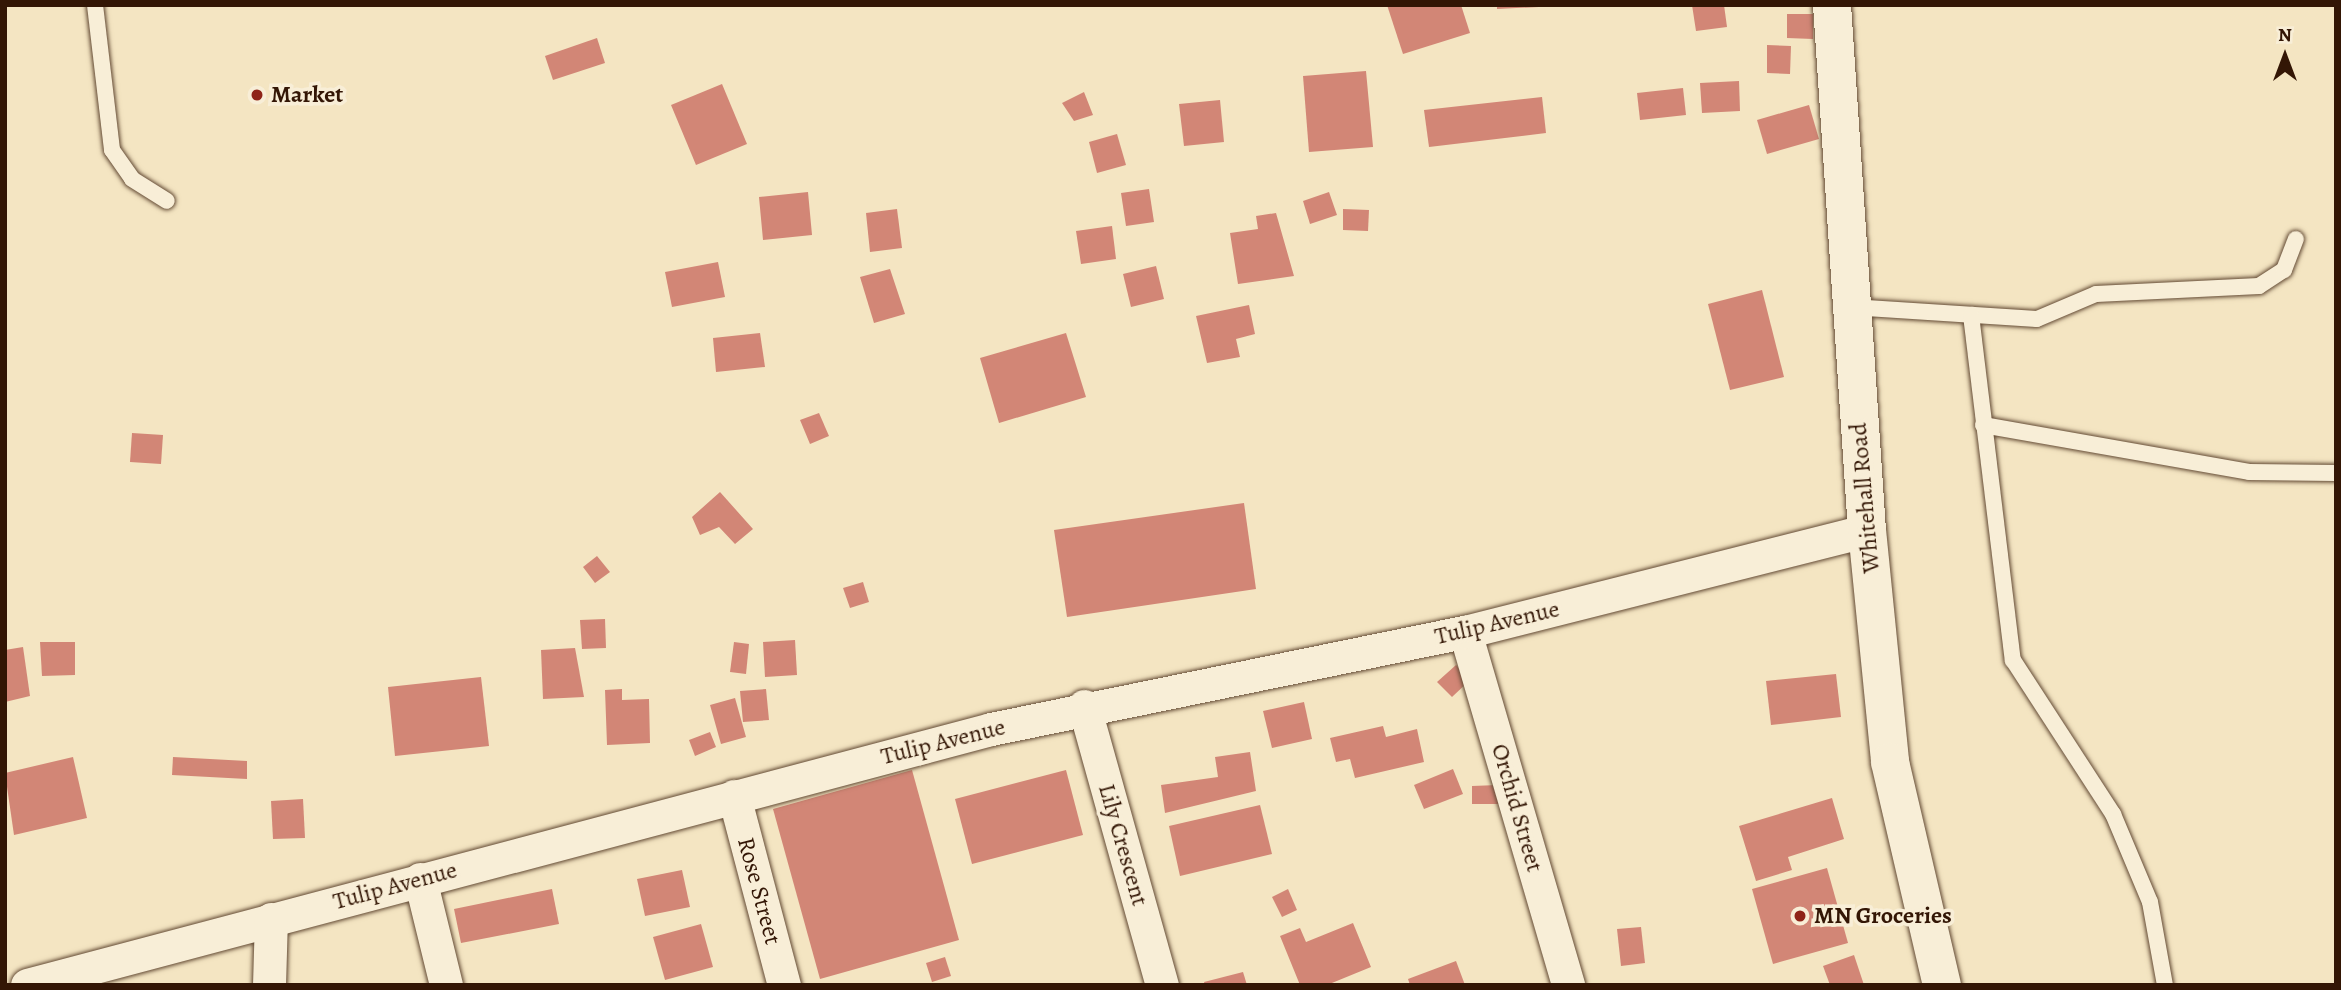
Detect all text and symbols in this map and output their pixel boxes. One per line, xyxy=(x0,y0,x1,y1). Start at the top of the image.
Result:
north arrow xyxy=(2250,21,2320,91)
text: N xyxy=(2278,22,2292,48)
place label: Market xyxy=(271,81,343,109)
marker: Market xyxy=(249,87,265,103)
street label: Whitehall Road xyxy=(1844,422,1886,574)
street label: Tulip Avenue xyxy=(1432,595,1562,651)
street label: Tulip Avenue xyxy=(878,713,1008,771)
street label: Orchid Street xyxy=(1485,741,1549,875)
street label: Lily Crescent xyxy=(1092,781,1154,909)
street label: Rose Street xyxy=(731,834,787,948)
street label: Tulip Avenue xyxy=(330,856,460,916)
place label: MN Groceries xyxy=(1814,902,1952,930)
marker: MN Groceries xyxy=(1792,908,1808,924)

